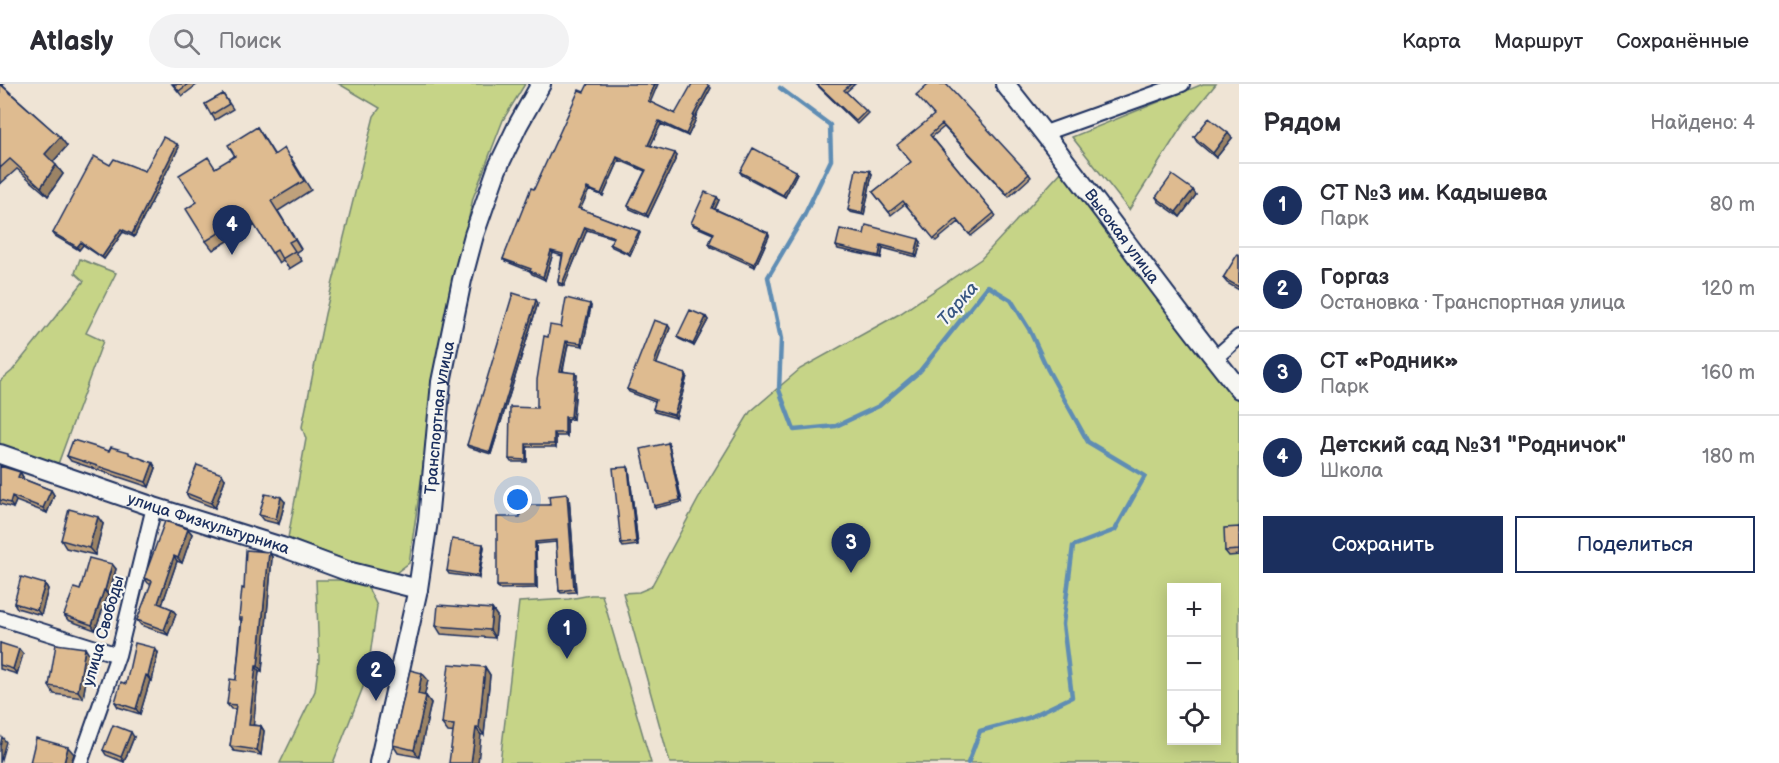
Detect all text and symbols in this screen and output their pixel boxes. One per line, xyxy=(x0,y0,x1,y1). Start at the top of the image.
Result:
search box xyxy=(149,14,569,68)
text: Atlasly xyxy=(30,25,113,58)
icon: search xyxy=(170,25,203,58)
text: Поиск xyxy=(218,28,281,55)
text: Карта xyxy=(1402,29,1461,54)
text: Маршрут xyxy=(1494,29,1583,54)
text: Сохранённые xyxy=(1616,29,1749,54)
text: Рядом xyxy=(1263,108,1341,139)
text: Найдено: 4 xyxy=(1650,111,1755,135)
text: СТ №3 им. Кадышева xyxy=(1320,180,1547,207)
street label: Высокая улица xyxy=(1080,185,1164,288)
text: 1 xyxy=(1278,193,1287,217)
text: 80 m xyxy=(1710,193,1755,217)
pin: 4 xyxy=(212,206,252,255)
text: Парк xyxy=(1320,207,1369,231)
text: Горгаз xyxy=(1320,264,1389,291)
text: 2 xyxy=(1277,277,1288,301)
text: 120 m xyxy=(1702,277,1755,301)
water label: Тарка xyxy=(933,278,983,330)
text: Остановка · Транспортная улица xyxy=(1320,291,1625,315)
street label: Транспортная улица xyxy=(421,339,459,495)
text: СТ «Родник» xyxy=(1320,348,1459,375)
text: 3 xyxy=(1277,361,1288,385)
text: 160 m xyxy=(1701,361,1755,385)
text: Парк xyxy=(1320,375,1369,399)
text: Детский сад №31 "Родничок" xyxy=(1320,432,1626,459)
text: 4 xyxy=(1277,445,1288,469)
text: 180 m xyxy=(1702,445,1755,469)
text: Школа xyxy=(1320,459,1383,483)
your location xyxy=(503,485,532,514)
street label: улица Физкультурника xyxy=(125,489,293,559)
button: Сохранить xyxy=(1263,516,1503,573)
button: Поделиться xyxy=(1515,516,1755,573)
pin: 3 xyxy=(832,524,870,573)
street label: улица Свободы xyxy=(79,574,129,688)
map controls xyxy=(1167,583,1221,745)
button: + xyxy=(1167,583,1221,637)
pin: 1 xyxy=(548,610,586,659)
button: − xyxy=(1167,637,1221,691)
pin: 2 xyxy=(356,652,395,701)
button: locate xyxy=(1167,691,1221,745)

